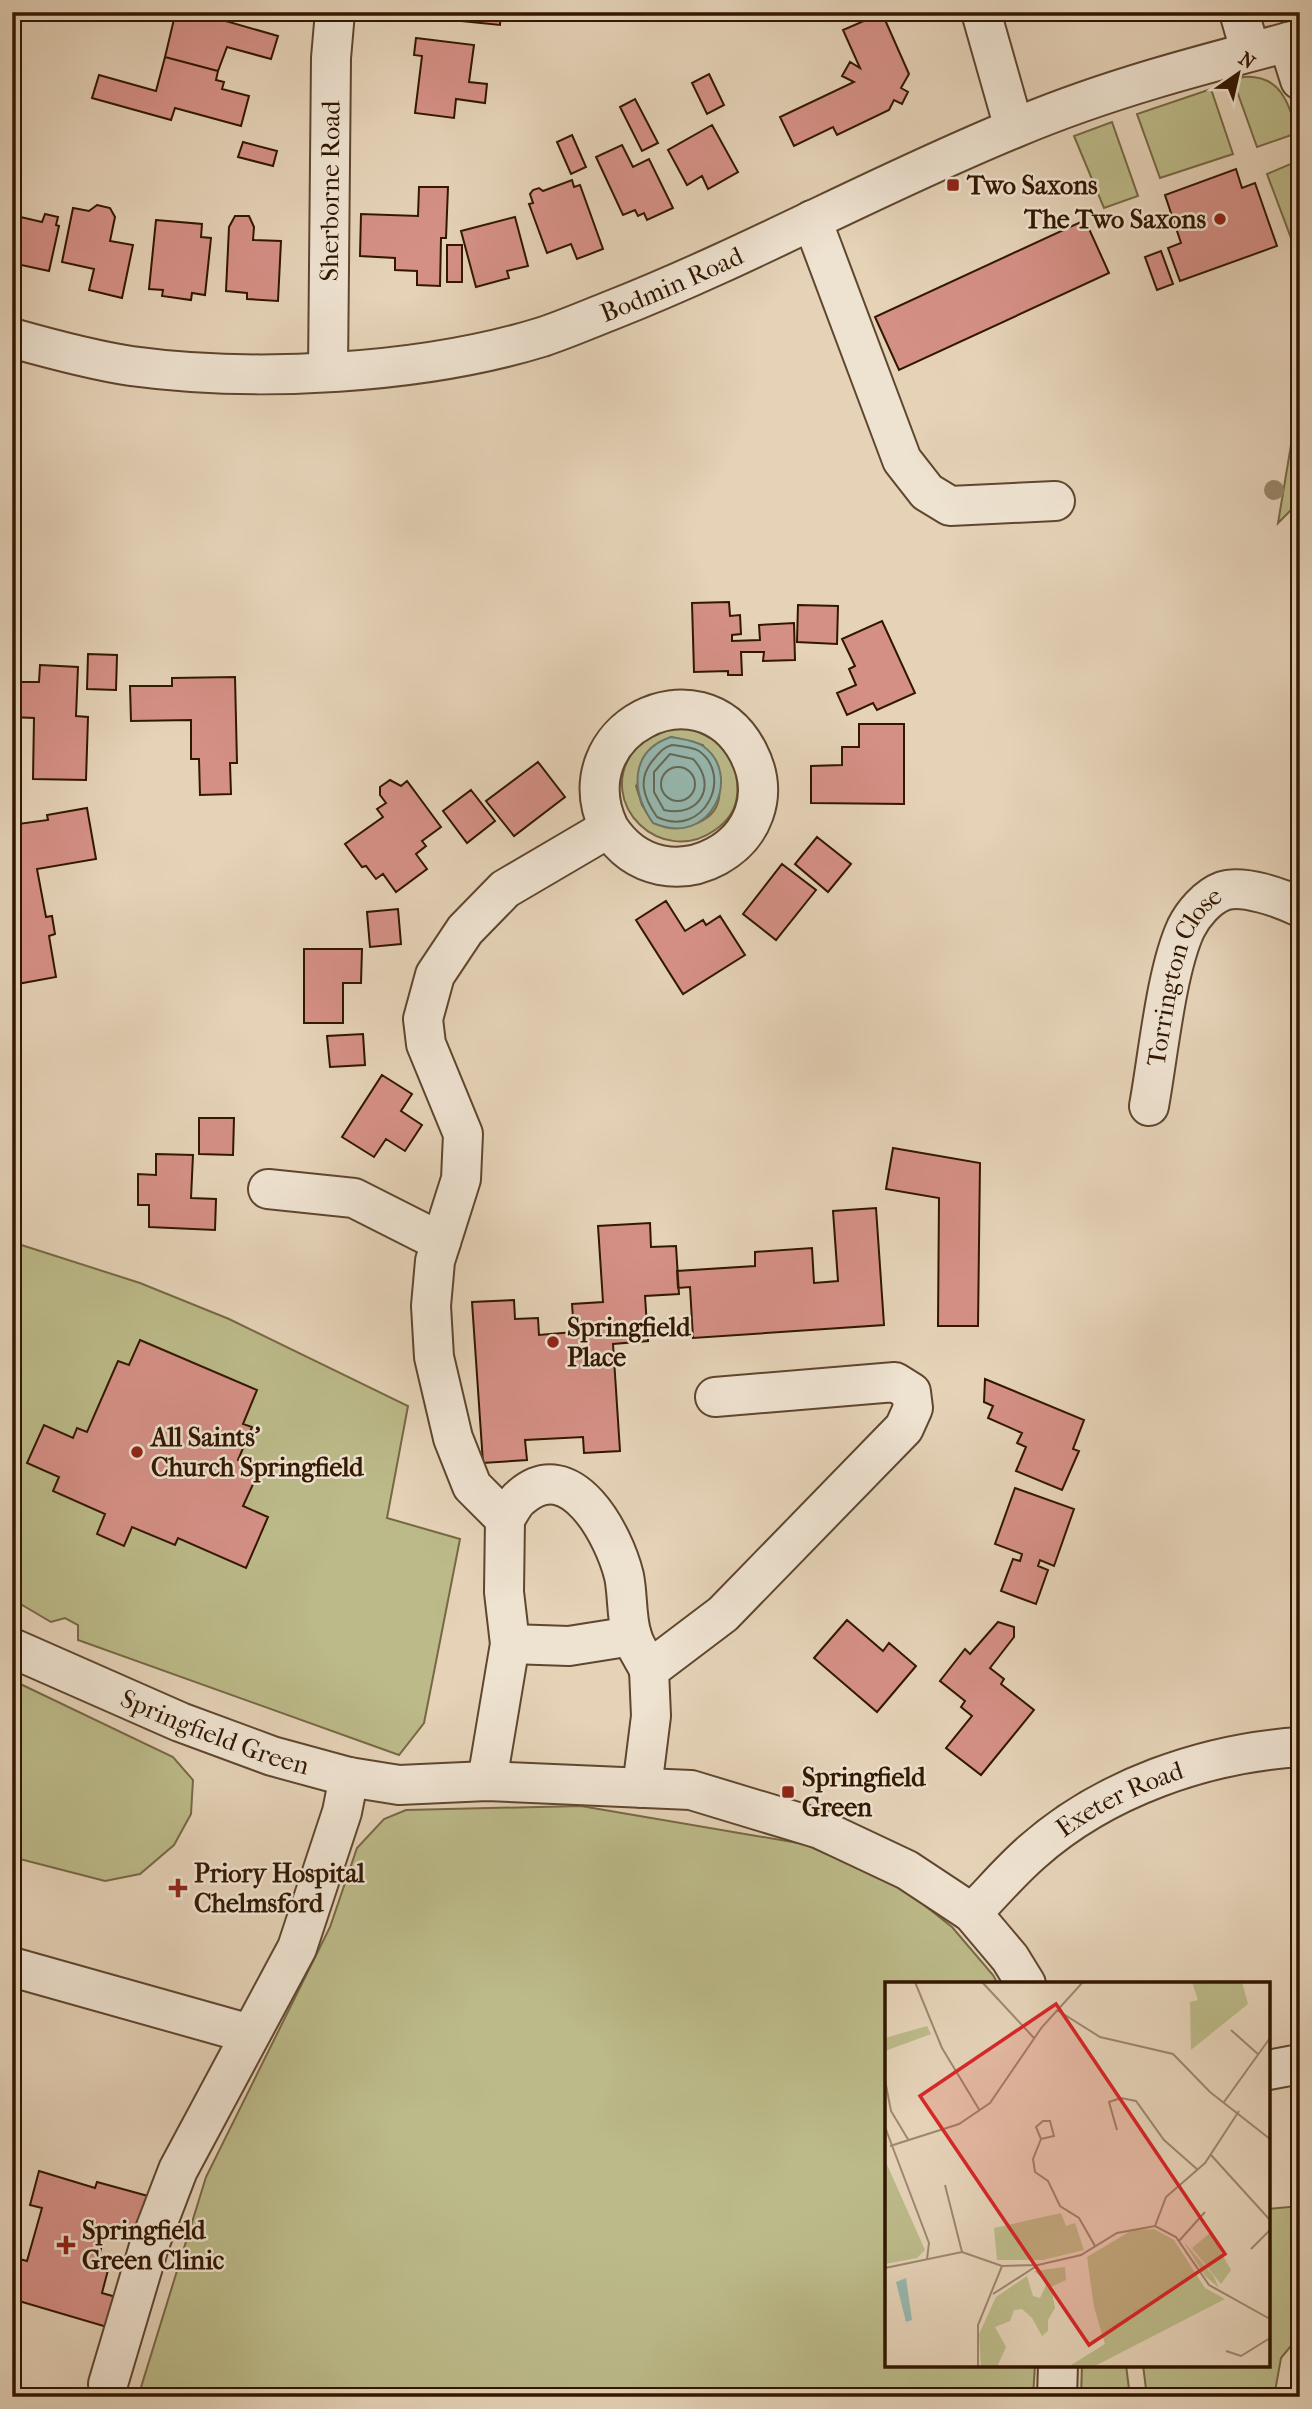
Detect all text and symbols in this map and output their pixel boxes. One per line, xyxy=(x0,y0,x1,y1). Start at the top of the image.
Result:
north arrow xyxy=(1204,38,1274,108)
text: N xyxy=(1235,48,1260,74)
street label: Sherborne Road xyxy=(314,100,347,282)
place label: Two Saxons xyxy=(966,170,1098,201)
marker: Two Saxons xyxy=(945,177,961,193)
place label: The Two Saxons xyxy=(1023,204,1206,235)
marker: The Two Saxons xyxy=(1212,211,1228,227)
street label: Bodmin Road xyxy=(596,240,749,329)
street label: Torrington Close xyxy=(1141,880,1228,1068)
place label: Springfield Place xyxy=(567,1312,691,1373)
marker: Springfield Place xyxy=(545,1334,561,1350)
place label: All Saints' Church Springfield xyxy=(149,1422,364,1483)
marker: All Saints' Church Springfield xyxy=(129,1444,145,1460)
street label: Springfield Green xyxy=(116,1683,313,1781)
street label: Exeter Road xyxy=(1050,1755,1188,1844)
place label: Springfield Green xyxy=(802,1762,926,1823)
marker: Springfield Green xyxy=(780,1784,796,1800)
place label: Priory Hospital Chelmsford xyxy=(194,1858,366,1919)
marker: Priory Hospital Chelmsford xyxy=(168,1878,188,1898)
inset map xyxy=(885,1982,1270,2367)
place label: Springfield Green Clinic xyxy=(82,2215,225,2276)
marker: Springfield Green Clinic xyxy=(56,2235,76,2255)

